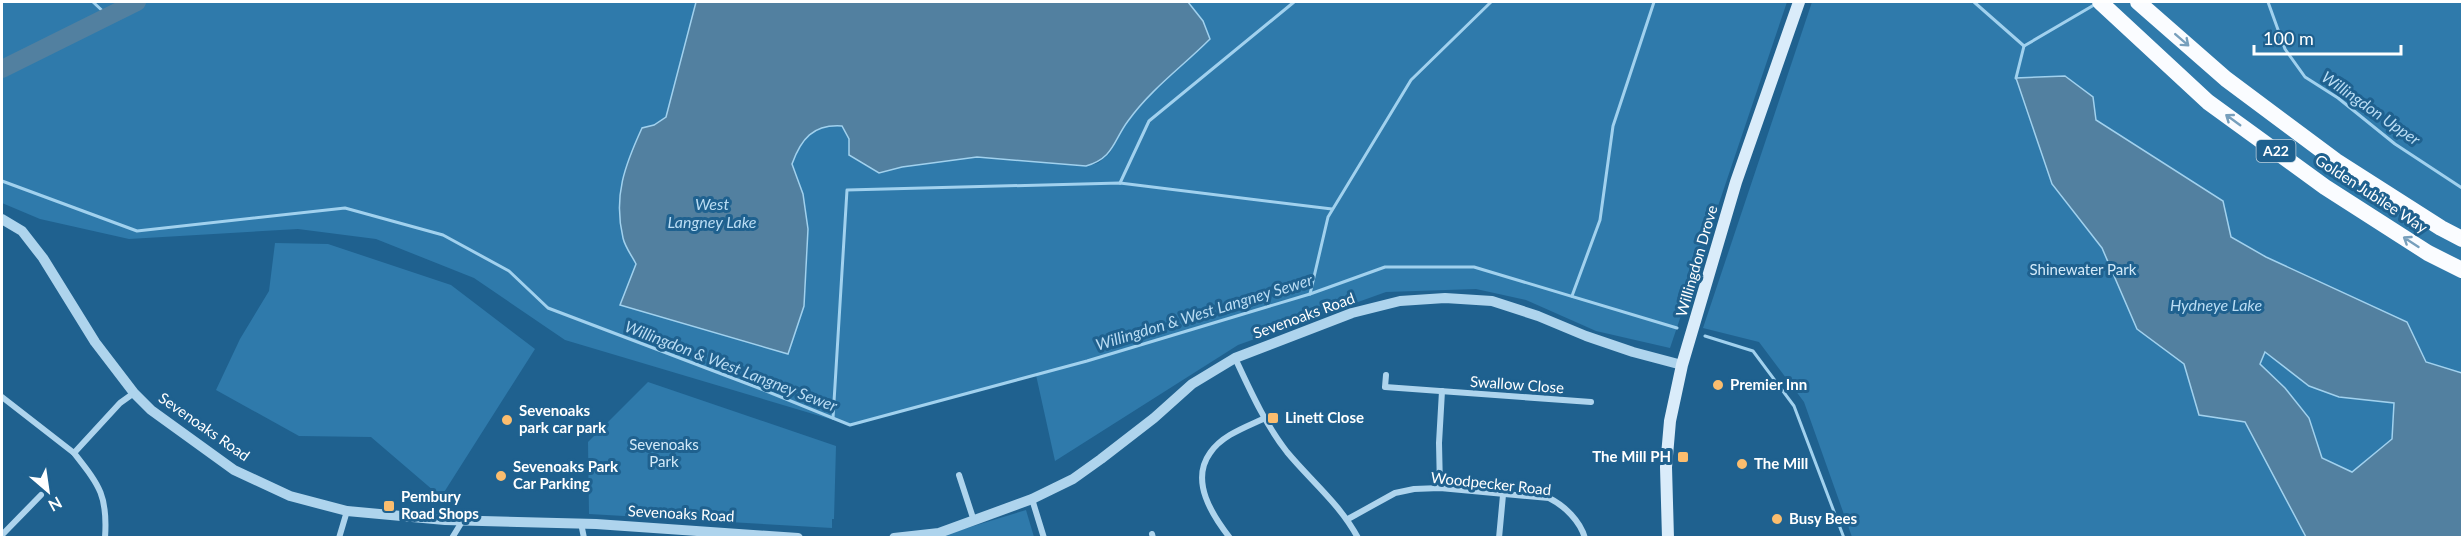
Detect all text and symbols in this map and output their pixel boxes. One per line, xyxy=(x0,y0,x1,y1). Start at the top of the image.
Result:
scale bar xyxy=(2254,18,2401,56)
text: 100 m xyxy=(2263,27,2314,49)
one-way arrow xyxy=(2174,33,2189,47)
water label: Willingdon Upper xyxy=(2318,67,2425,149)
one-way arrow xyxy=(2225,114,2241,126)
road number: A22 xyxy=(2256,140,2296,162)
street label: Golden Jubilee Way xyxy=(2312,150,2431,236)
water label: West Langney Lake xyxy=(667,194,757,231)
street label: Willingdon Drove xyxy=(1672,203,1721,319)
one-way arrow xyxy=(2403,235,2420,247)
park label: Shinewater Park xyxy=(2030,260,2137,278)
water label: Willingdon & West Langney Sewer xyxy=(1093,269,1315,354)
street label: Sevenoaks Road xyxy=(1250,288,1357,342)
water label: Hydneye Lake xyxy=(2170,295,2262,314)
water label: Willingdon & West Langney Sewer xyxy=(622,316,841,415)
street label: Swallow Close xyxy=(1469,372,1565,396)
place label: Premier Inn xyxy=(1730,375,1807,393)
marker: Premier Inn xyxy=(1711,378,1725,392)
street label: Sevenoaks Road xyxy=(156,388,254,464)
place label: Sevenoaks park car park xyxy=(519,401,607,436)
place label: Linett Close xyxy=(1285,408,1364,426)
marker: Linett Close xyxy=(1266,411,1280,425)
marker: Sevenoaks park car park xyxy=(500,413,514,427)
park label: Sevenoaks Park xyxy=(629,435,699,470)
place label: The Mill PH xyxy=(1592,447,1671,465)
marker: The Mill PH xyxy=(1676,450,1690,464)
place label: The Mill xyxy=(1754,454,1808,472)
place label: Sevenoaks Park Car Parking xyxy=(513,457,619,492)
marker: The Mill xyxy=(1735,457,1749,471)
north arrow xyxy=(18,461,78,521)
street label: Woodpecker Road xyxy=(1430,468,1552,498)
marker: Sevenoaks Park Car Parking xyxy=(494,469,508,483)
place label: Pembury Road Shops xyxy=(401,487,479,522)
text: N xyxy=(46,493,66,516)
marker: Pembury Road Shops xyxy=(382,499,396,513)
street label: Sevenoaks Road xyxy=(627,501,735,525)
place label: Busy Bees xyxy=(1789,509,1858,527)
marker: Busy Bees xyxy=(1770,512,1784,526)

